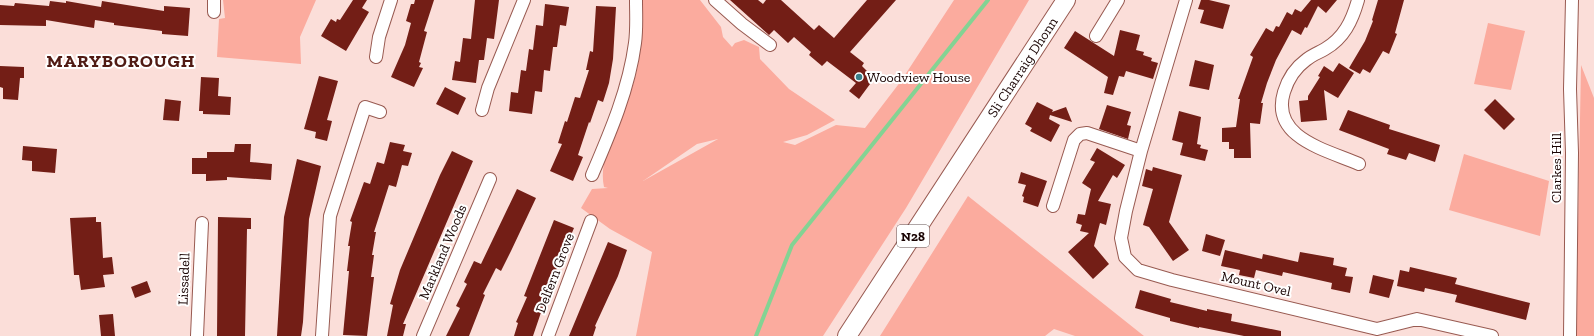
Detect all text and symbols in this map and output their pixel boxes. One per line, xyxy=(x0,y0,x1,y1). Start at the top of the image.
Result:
street label: Sli Charraig Dhonn xyxy=(983,14,1061,120)
district label: MARYBOROUGH xyxy=(47,50,195,72)
place label: Woodview House xyxy=(867,69,971,86)
marker: Woodview House xyxy=(854,72,864,82)
street label: Clarkes Hill xyxy=(1548,133,1565,203)
street label: Markland Woods xyxy=(415,202,471,302)
road number: N28 xyxy=(897,225,929,247)
street label: Delfern Grove xyxy=(532,230,578,315)
street label: Lissadell xyxy=(175,252,193,305)
street label: Mount Ovel xyxy=(1220,268,1293,300)

